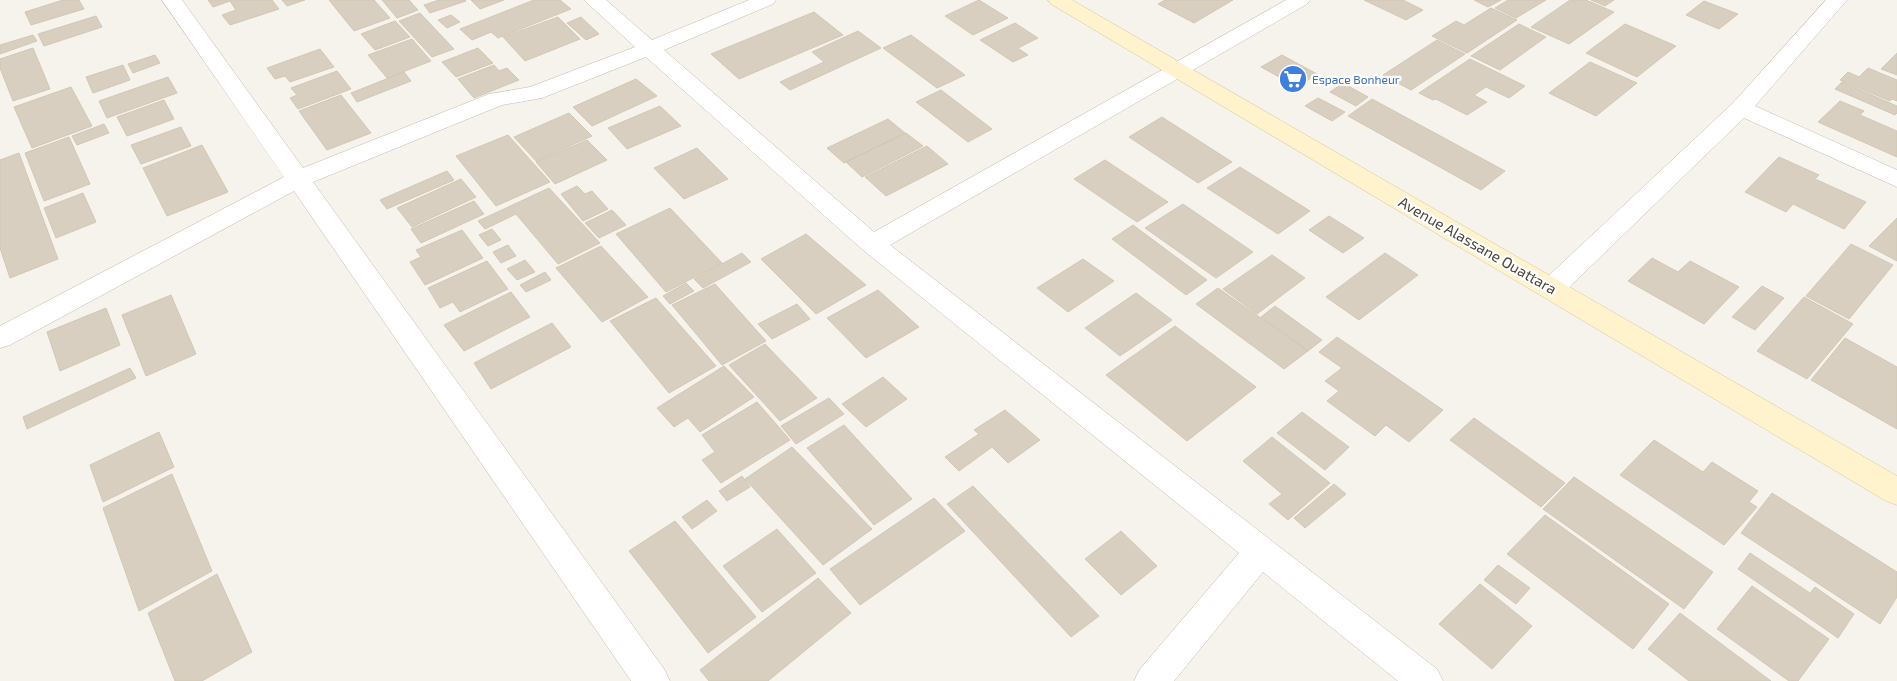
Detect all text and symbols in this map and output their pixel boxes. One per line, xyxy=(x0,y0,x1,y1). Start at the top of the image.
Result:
supermarket icon: Espace Bonheur xyxy=(1278,64,1308,94)
place label: Espace Bonheur xyxy=(1312,72,1400,86)
street label: Avenue Alassane Ouattara xyxy=(1396,192,1560,298)

